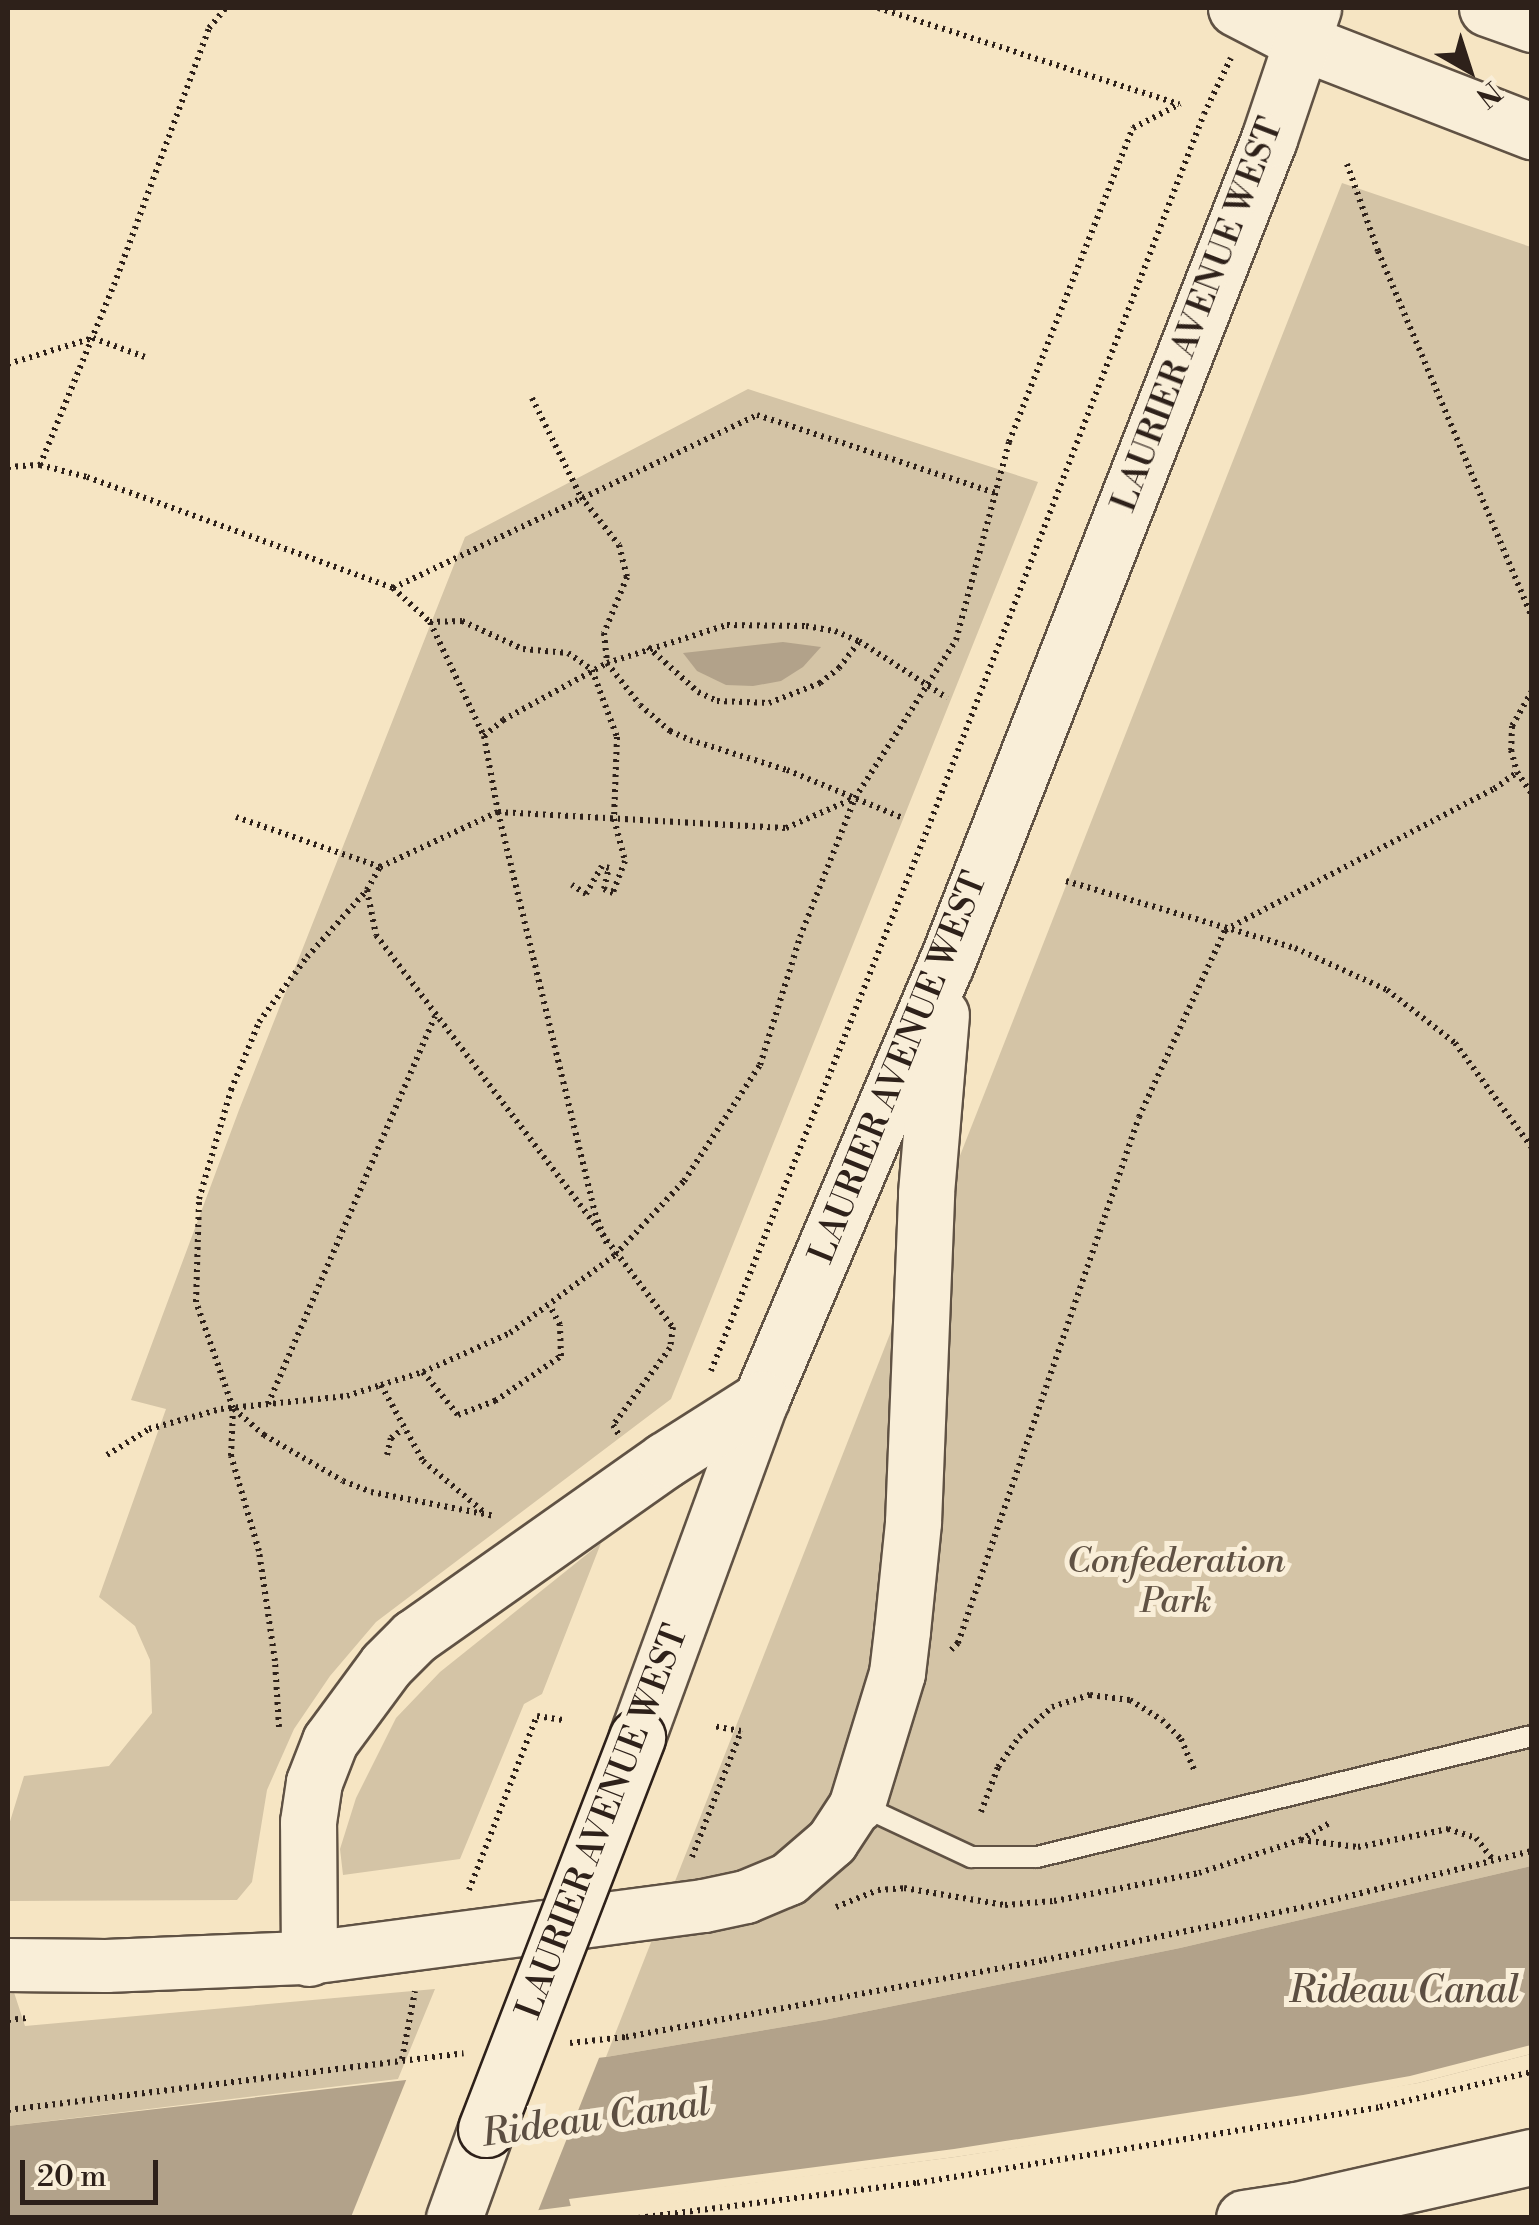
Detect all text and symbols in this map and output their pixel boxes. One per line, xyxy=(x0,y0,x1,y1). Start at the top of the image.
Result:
north arrow xyxy=(1419,20,1519,120)
text: N xyxy=(1469,73,1508,114)
street label: LAURIER AVENUE WEST xyxy=(1103,112,1293,518)
street label: LAURIER AVENUE WEST xyxy=(801,866,997,1270)
park label: Confederation Park xyxy=(1067,1541,1285,1623)
street label: LAURIER AVENUE WEST xyxy=(508,1619,698,2025)
water label: Rideau Canal xyxy=(1289,1968,1519,2014)
water label: Rideau Canal xyxy=(479,2080,713,2158)
scale bar xyxy=(25,2140,162,2202)
text: 20 m xyxy=(37,2158,106,2196)

